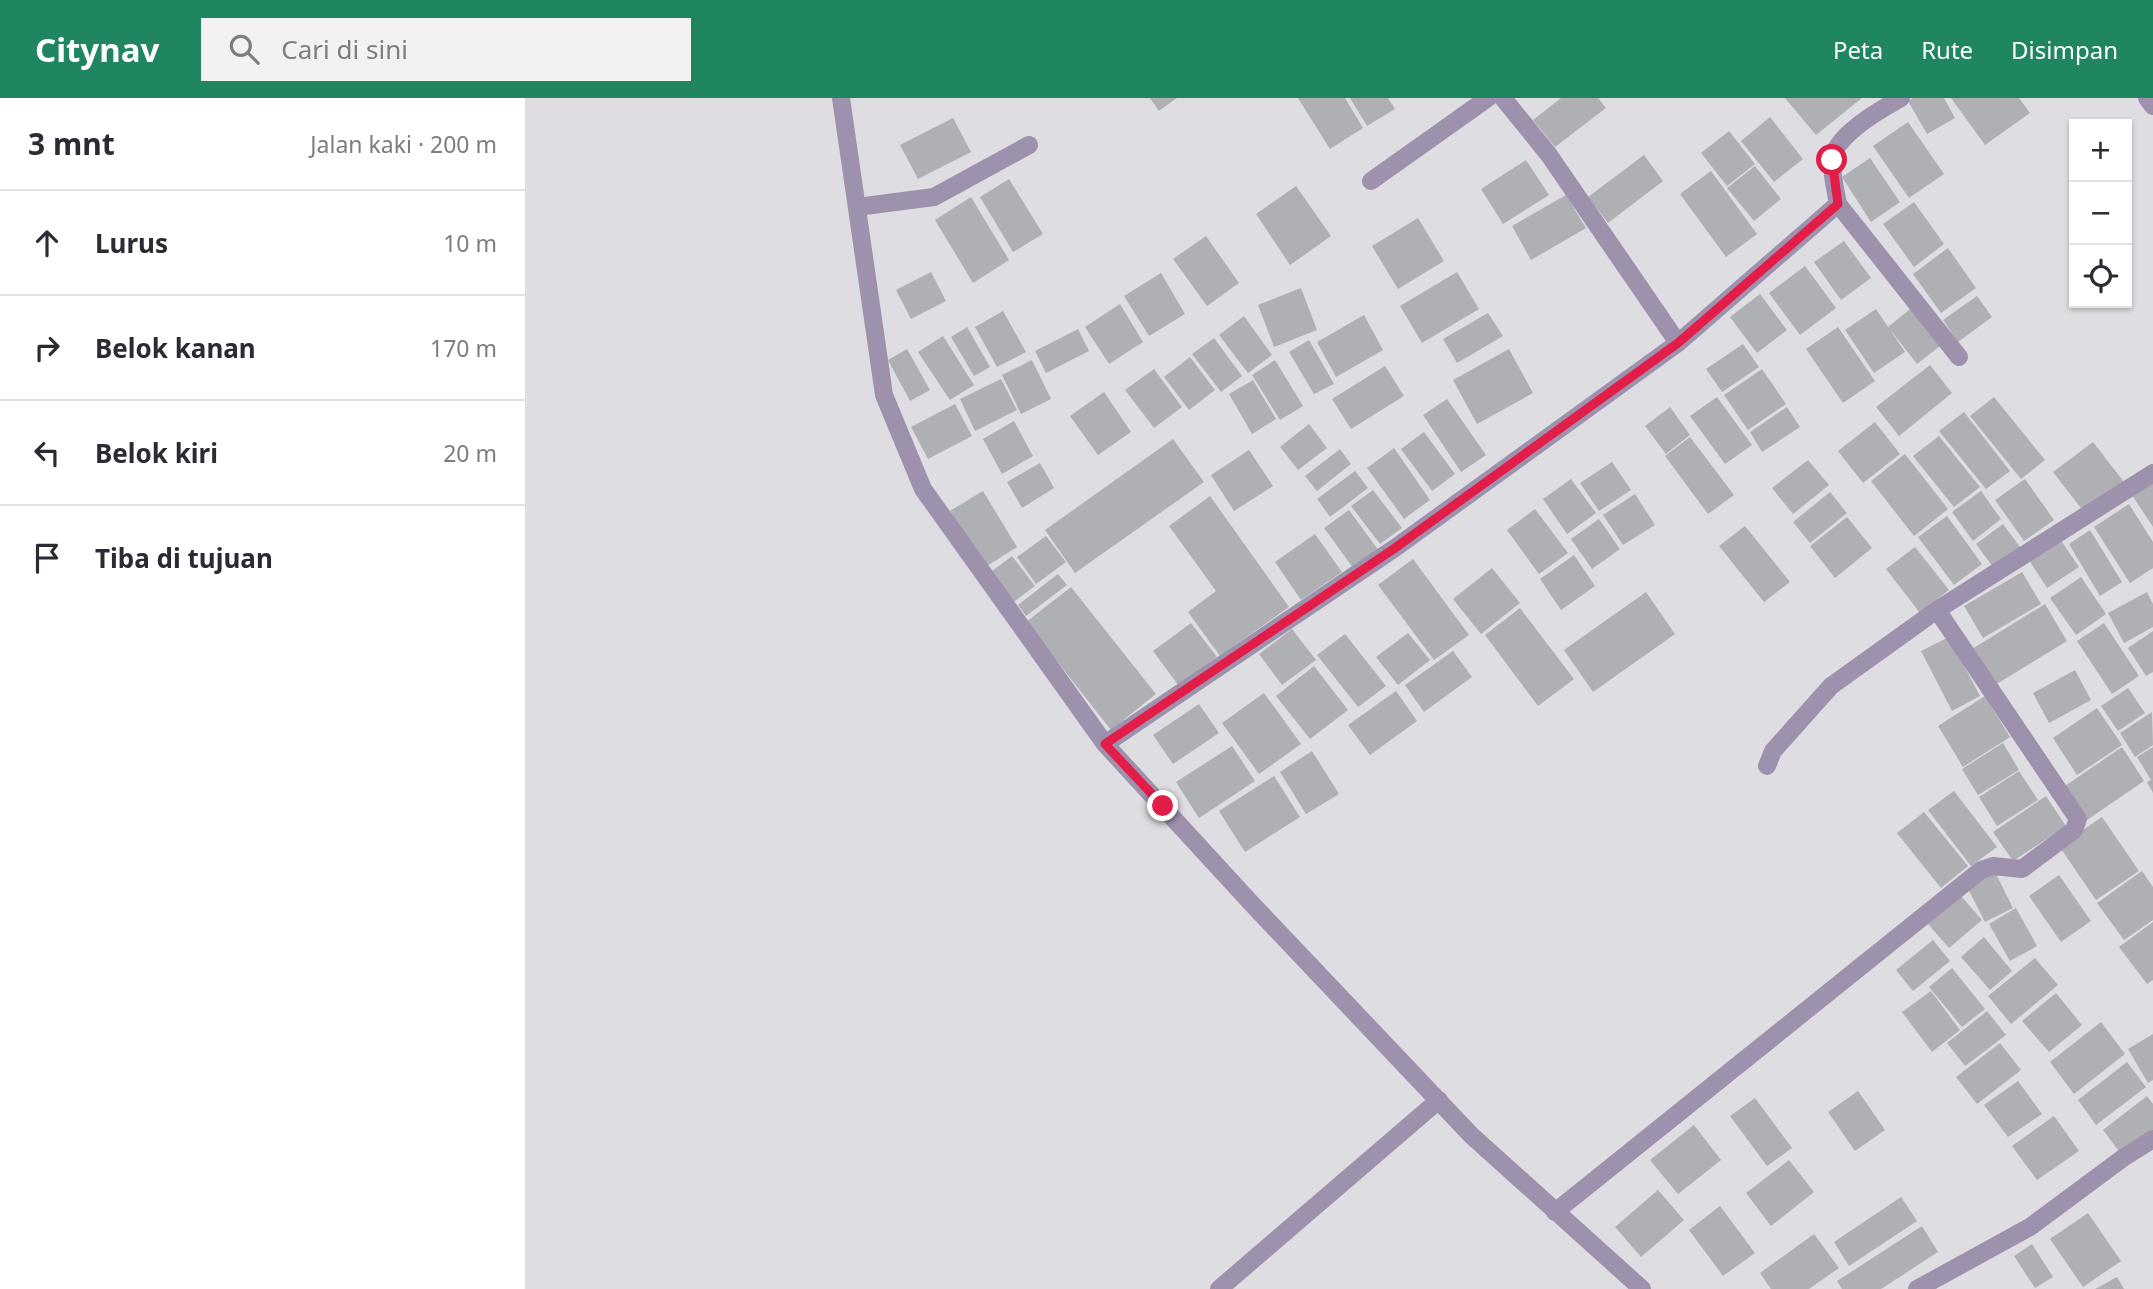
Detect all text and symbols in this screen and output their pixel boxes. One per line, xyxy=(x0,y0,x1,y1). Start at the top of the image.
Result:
search box xyxy=(201,18,691,81)
text: Citynav xyxy=(35,27,159,72)
icon: search xyxy=(225,30,263,68)
text: Cari di sini xyxy=(281,31,408,67)
text: Peta xyxy=(1833,33,1883,66)
text: Rute xyxy=(1921,33,1973,66)
text: Disimpan xyxy=(2011,33,2118,66)
map controls xyxy=(2069,119,2132,308)
button: + xyxy=(2069,119,2132,182)
text: 3 mnt xyxy=(28,123,115,164)
text: Jalan kaki · 200 m xyxy=(310,128,497,160)
route start xyxy=(1816,144,1847,175)
button: − xyxy=(2069,182,2132,245)
icon: ahead xyxy=(28,224,66,262)
text: Lurus xyxy=(95,225,168,261)
text: 10 m xyxy=(443,227,497,259)
button: locate xyxy=(2069,245,2132,308)
icon: right xyxy=(28,329,66,367)
text: Belok kanan xyxy=(95,330,256,366)
text: 170 m xyxy=(430,332,497,364)
icon: left xyxy=(28,434,66,472)
text: Belok kiri xyxy=(95,435,218,471)
text: 20 m xyxy=(443,437,497,469)
icon: arrive xyxy=(28,539,66,577)
text: Tiba di tujuan xyxy=(95,540,273,576)
route end xyxy=(1147,790,1178,821)

